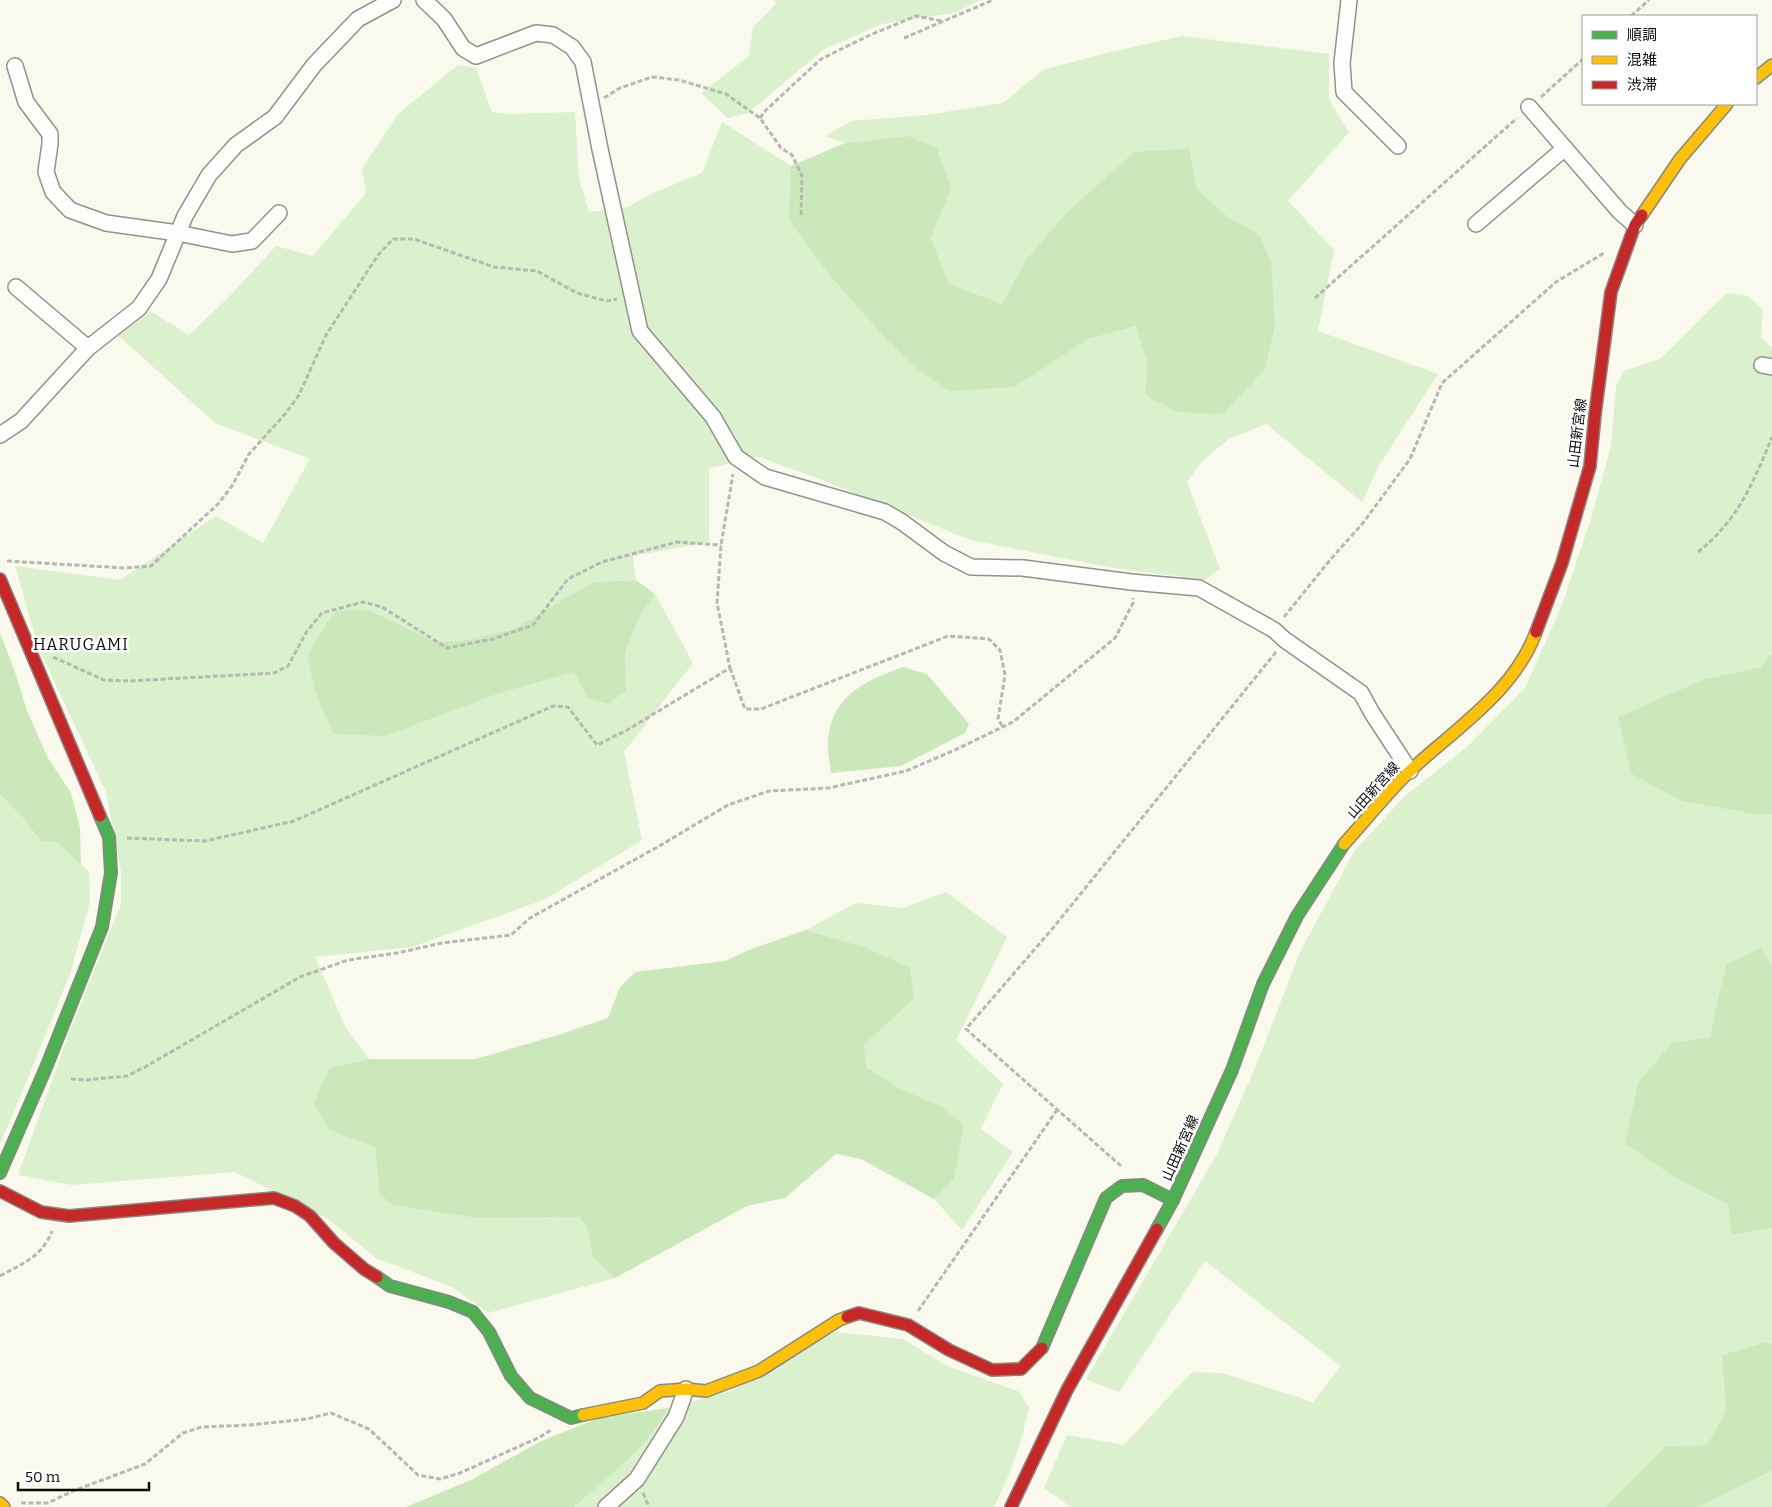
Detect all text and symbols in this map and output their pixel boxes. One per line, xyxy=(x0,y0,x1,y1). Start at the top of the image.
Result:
legend xyxy=(1582,15,1757,105)
text: 順調 xyxy=(1627,26,1657,44)
text: 混雑 xyxy=(1627,51,1657,69)
text: 渋滞 xyxy=(1627,76,1657,94)
street label: 山田新宮線 xyxy=(1565,397,1590,469)
district label: HARUGAMI xyxy=(33,635,129,654)
street label: 山田新宮線 xyxy=(1344,759,1403,822)
street label: 山田新宮線 xyxy=(1158,1113,1202,1184)
scale bar xyxy=(18,1460,149,1492)
text: 50 m xyxy=(25,1468,61,1486)

